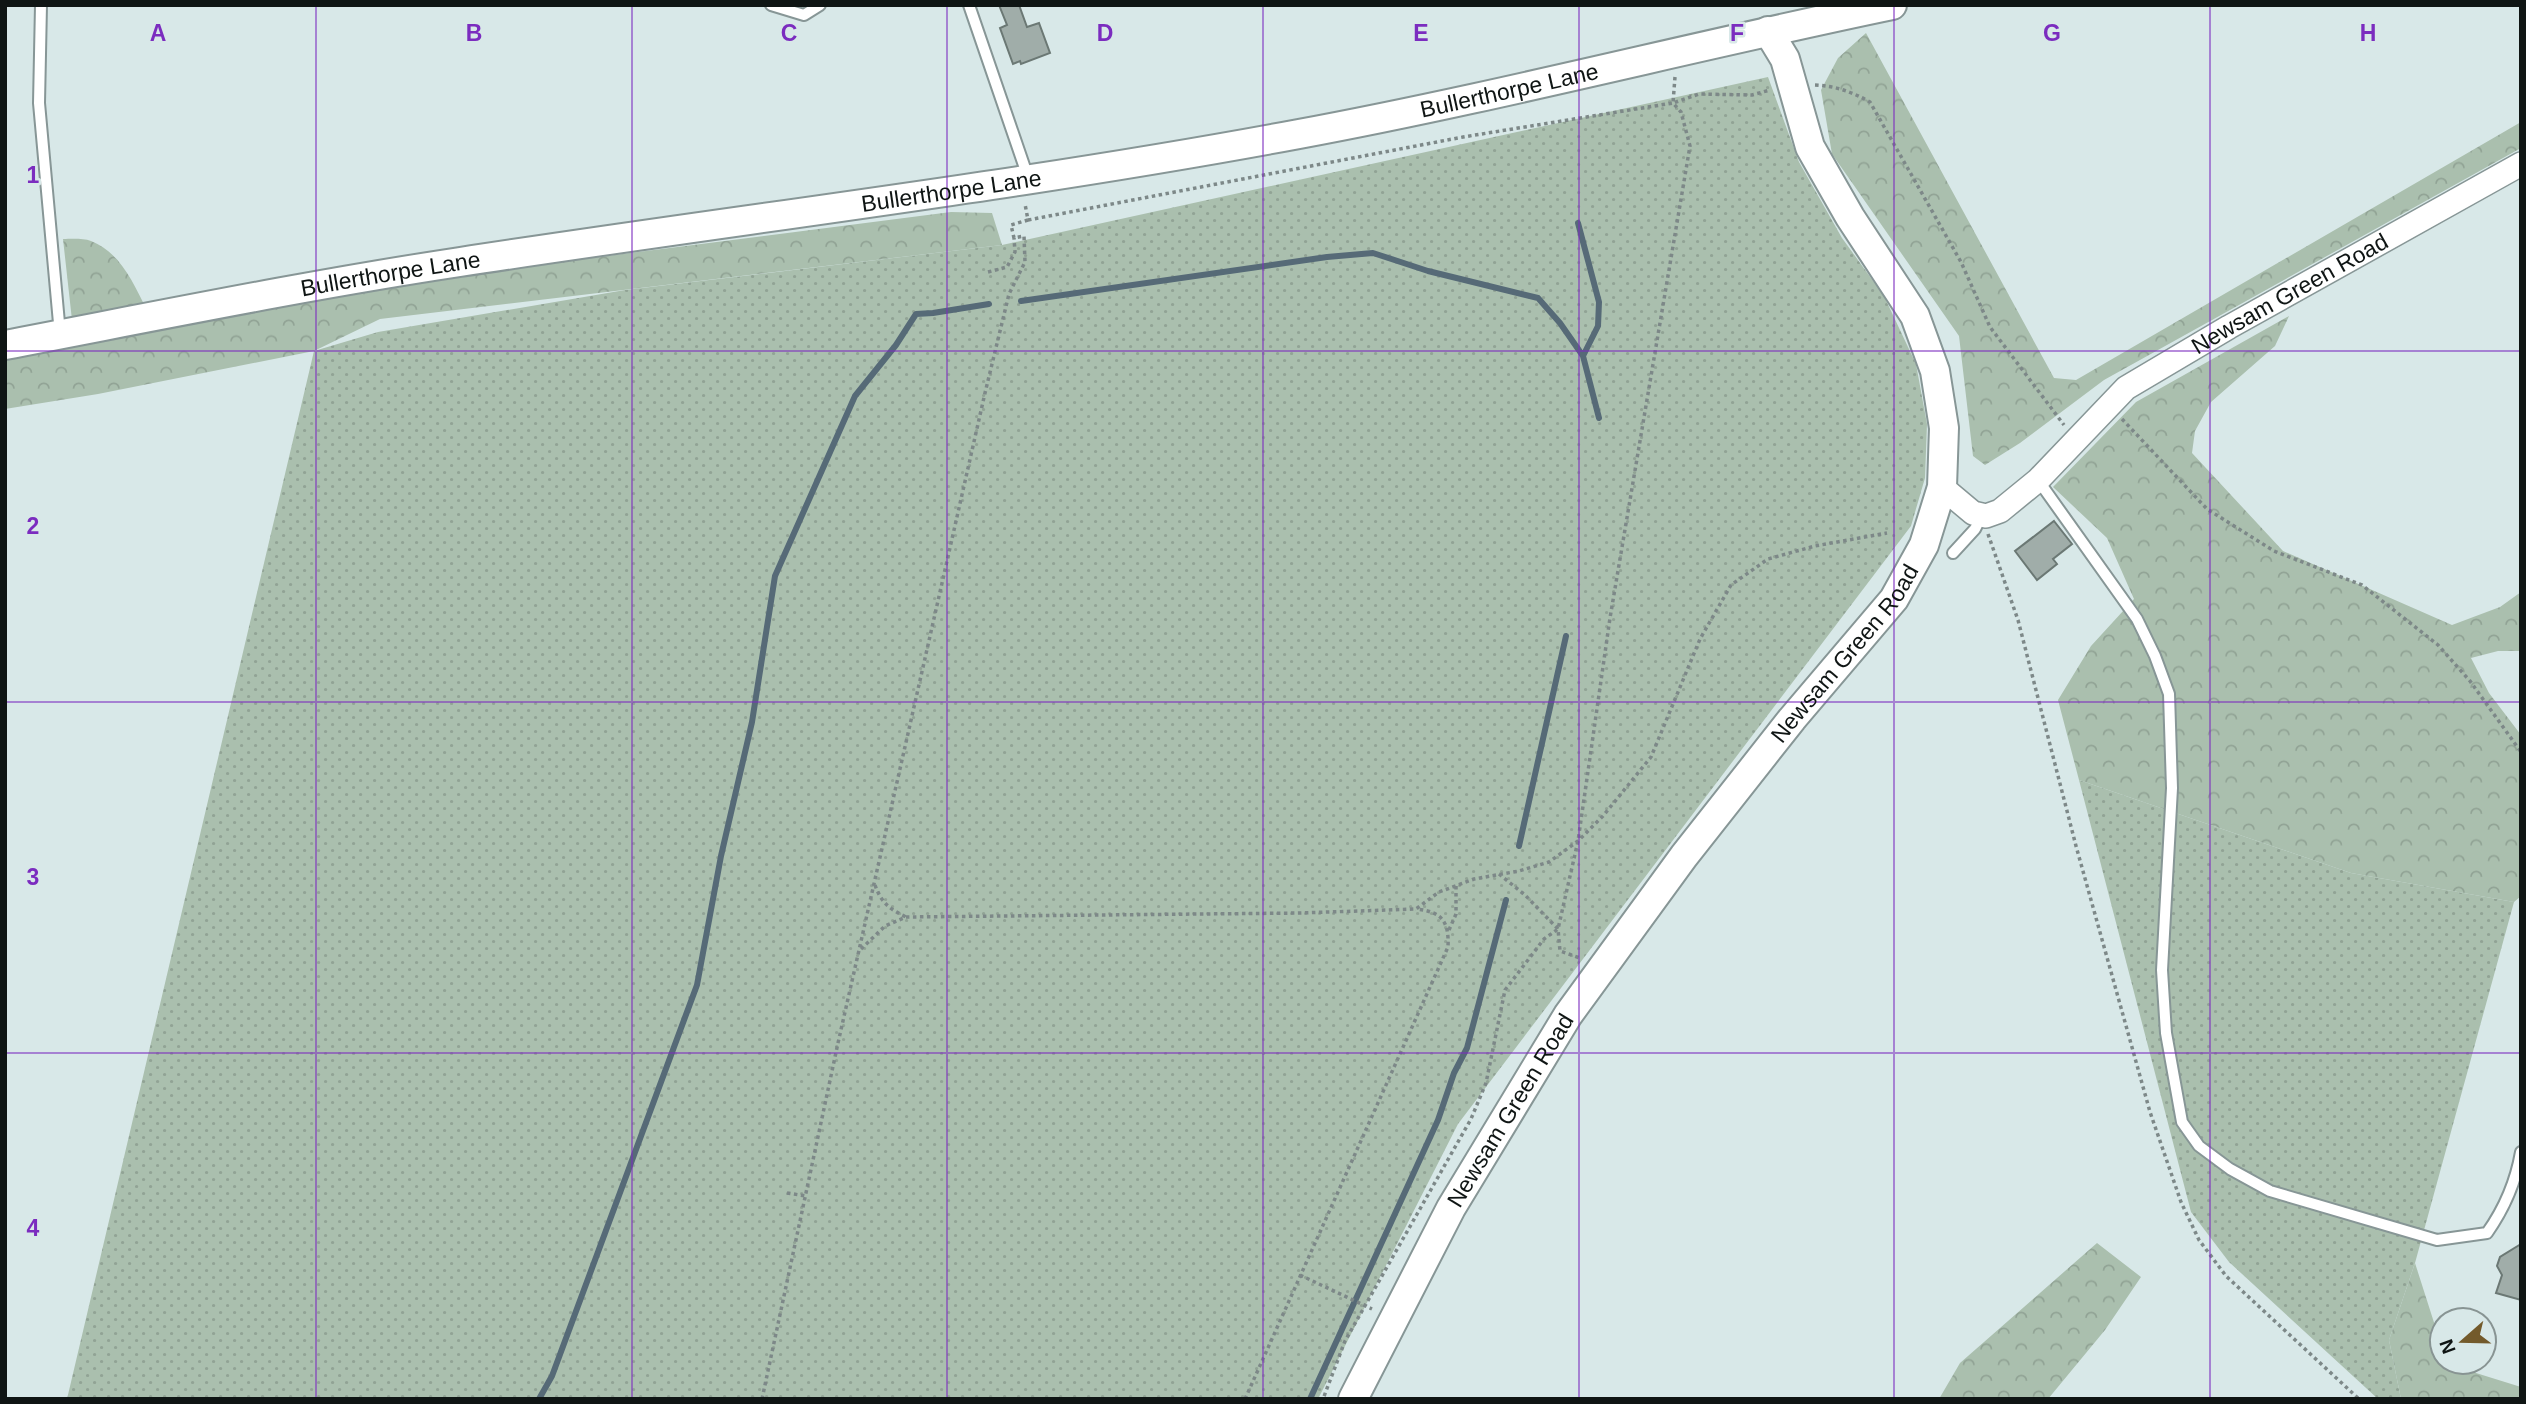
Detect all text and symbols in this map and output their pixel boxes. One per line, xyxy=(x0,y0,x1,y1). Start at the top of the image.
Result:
text: A xyxy=(150,20,166,46)
text: B xyxy=(466,20,482,46)
text: C xyxy=(781,20,797,46)
text: D xyxy=(1097,20,1113,46)
text: E xyxy=(1413,20,1429,46)
text: F xyxy=(1730,20,1744,46)
text: G xyxy=(2043,20,2061,46)
text: H xyxy=(2360,20,2376,46)
street label: Bullerthorpe Lane xyxy=(1418,58,1601,123)
text: 1 xyxy=(27,162,40,188)
street label: Bullerthorpe Lane xyxy=(860,165,1043,217)
street label: Newsam Green Road xyxy=(2187,228,2392,359)
street label: Bullerthorpe Lane xyxy=(299,246,482,301)
text: 2 xyxy=(27,513,39,539)
street label: Newsam Green Road xyxy=(1766,560,1924,748)
text: 3 xyxy=(27,864,39,890)
street label: Newsam Green Road xyxy=(1442,1009,1579,1212)
text: 4 xyxy=(27,1215,40,1241)
north arrow xyxy=(2428,1306,2498,1376)
text: N xyxy=(2435,1337,2460,1357)

